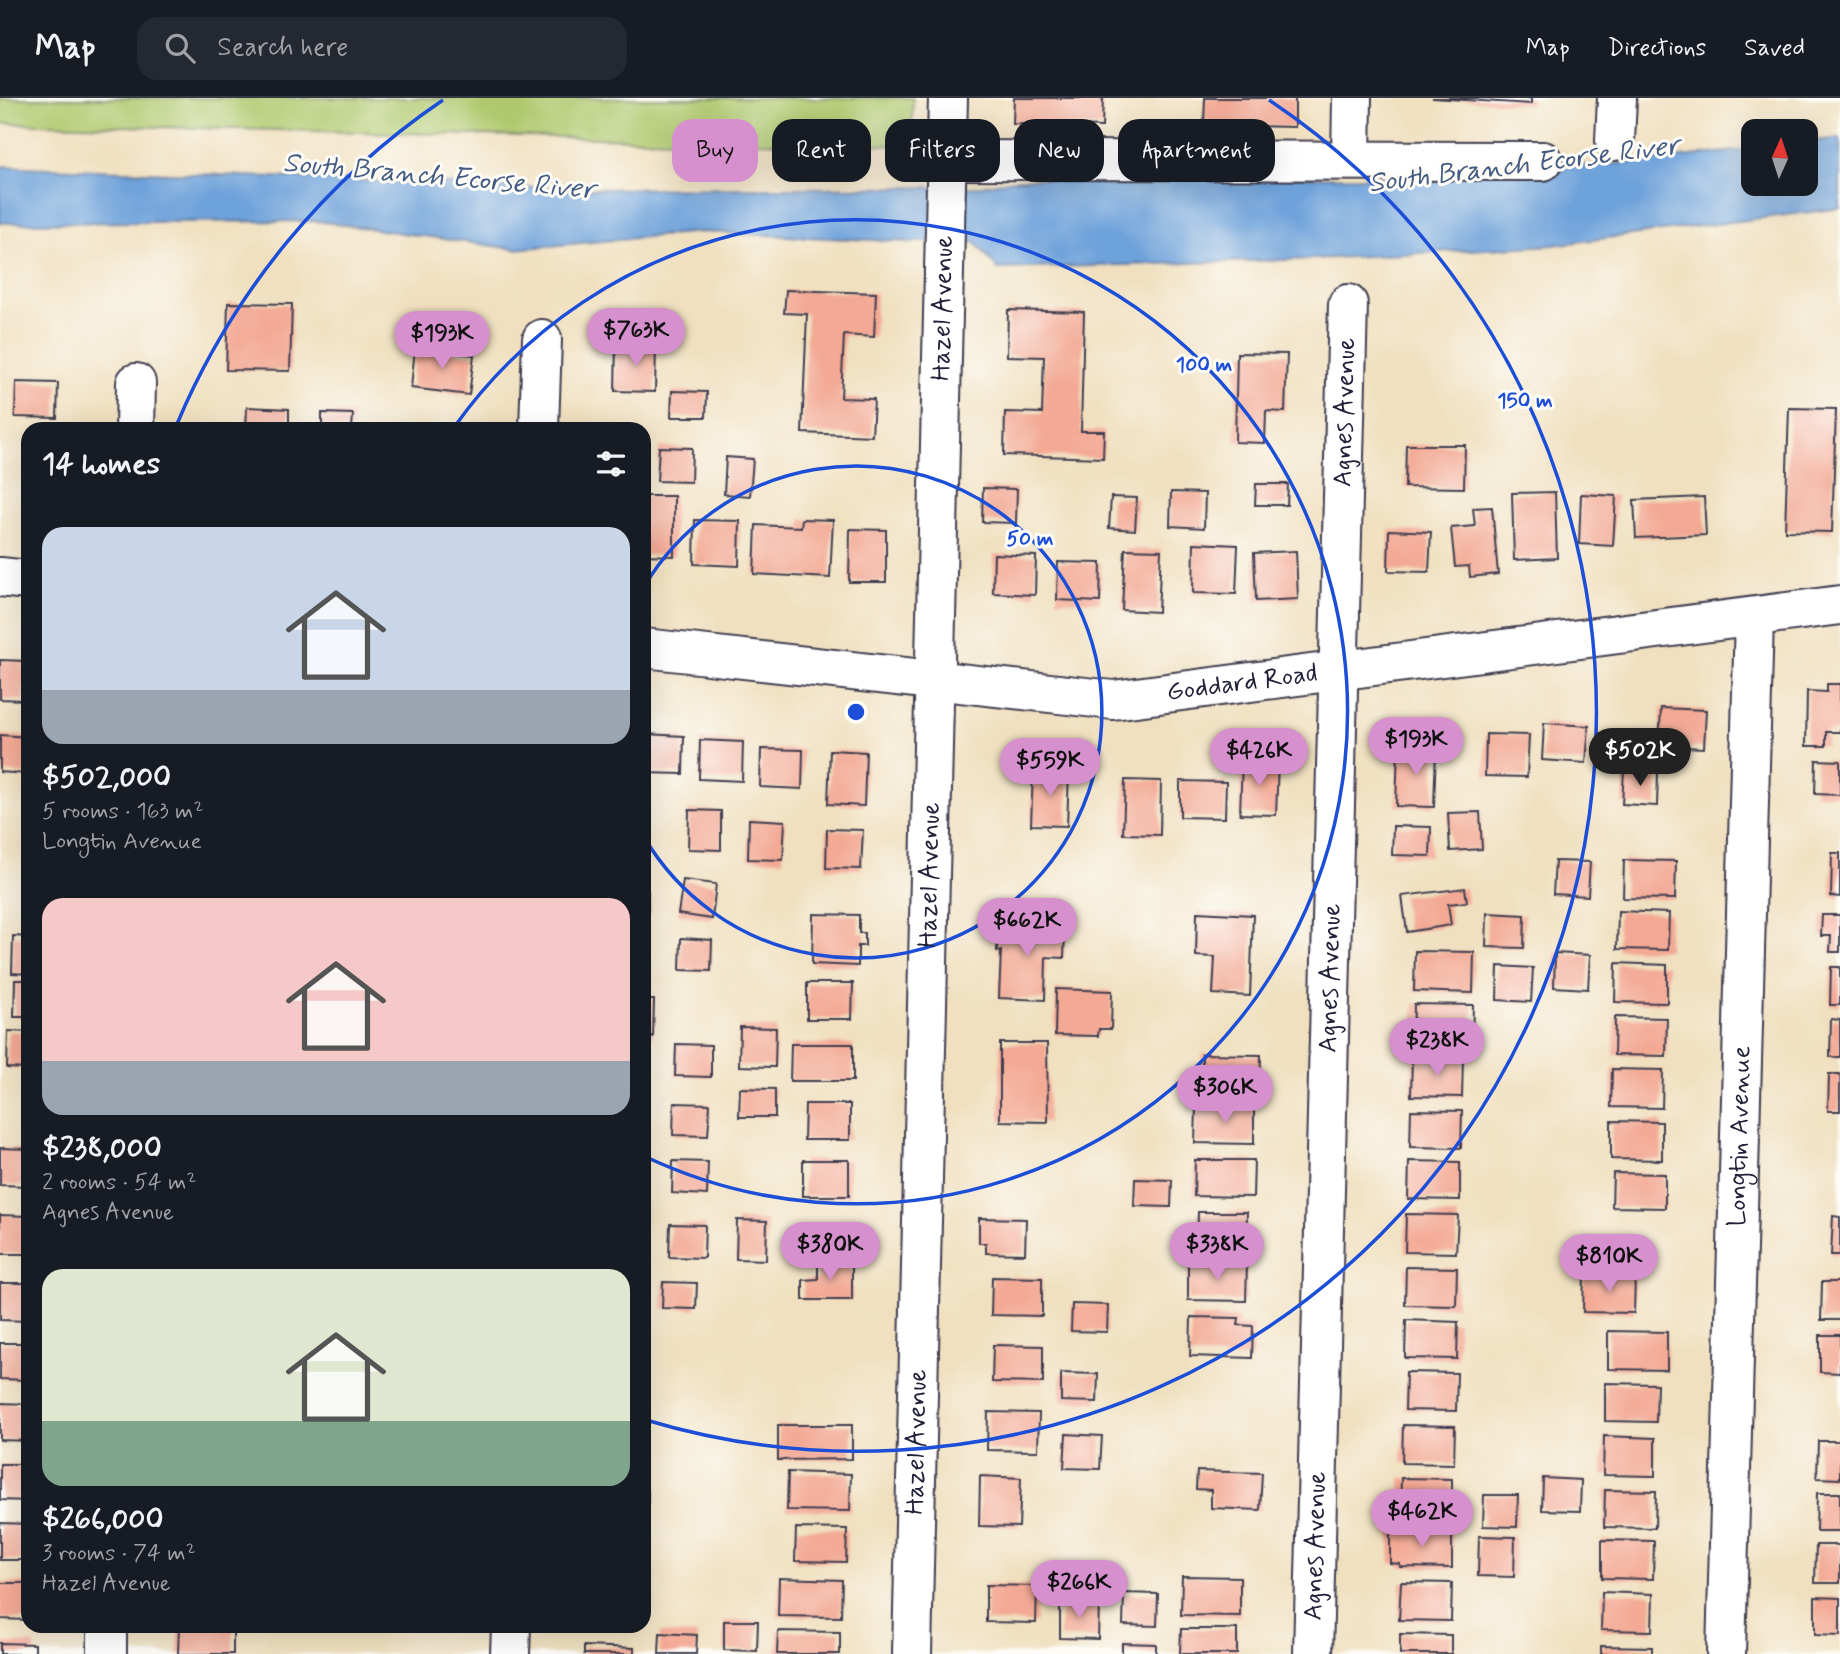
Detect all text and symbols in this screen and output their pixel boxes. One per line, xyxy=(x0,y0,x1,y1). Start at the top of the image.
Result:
search box xyxy=(137,17,627,80)
text: Map xyxy=(35,26,95,70)
icon: search xyxy=(161,29,199,67)
text: Search here xyxy=(217,31,348,65)
text: Map xyxy=(1526,33,1570,64)
text: Directions xyxy=(1608,33,1706,64)
text: Saved xyxy=(1744,33,1805,64)
chip: Buy xyxy=(672,119,758,182)
chip: Rent xyxy=(772,119,871,182)
chip: Filters xyxy=(885,119,1000,182)
chip: New xyxy=(1014,119,1104,182)
chip: Apartment xyxy=(1118,119,1275,182)
north arrow xyxy=(1741,119,1818,196)
map controls xyxy=(1741,119,1818,196)
water label: South Branch Ecorse River xyxy=(1366,127,1685,202)
water label: South Branch Ecorse River xyxy=(282,145,600,209)
street label: Hazel Avenue xyxy=(924,235,962,382)
pin: $763K xyxy=(587,308,685,368)
pin: $193K xyxy=(393,312,491,371)
text: $763K xyxy=(603,316,669,346)
text: $193K xyxy=(410,319,474,349)
street label: Agnes Avenue xyxy=(1326,337,1364,487)
text: 100 m xyxy=(1176,351,1232,379)
text: 150 m xyxy=(1497,387,1553,415)
text: 14 homes xyxy=(42,445,160,484)
icon: filters xyxy=(592,445,630,483)
text: 50 m xyxy=(1007,525,1054,553)
icon: home xyxy=(273,572,399,698)
street label: Goddard Road xyxy=(1165,656,1320,710)
centre of rings xyxy=(844,700,868,724)
pin: $193K xyxy=(1367,718,1465,777)
text: $193K xyxy=(1384,725,1448,755)
pin: $426K xyxy=(1210,728,1308,788)
pin: $502K xyxy=(1591,728,1689,788)
text: $426K xyxy=(1226,736,1292,766)
text: $502K xyxy=(1605,736,1675,766)
pin: $559K xyxy=(1001,738,1099,798)
text: $559K xyxy=(1016,746,1084,776)
text: $502,000 xyxy=(42,758,171,797)
text: 5 rooms · 163 m² xyxy=(42,797,204,827)
street label: Hazel Avenue xyxy=(911,802,949,948)
text: Longtin Avenue xyxy=(42,827,202,857)
pin: $662K xyxy=(978,898,1076,958)
street label: Agnes Avenue xyxy=(1312,903,1349,1053)
text: $662K xyxy=(993,906,1061,936)
icon: home xyxy=(273,943,399,1069)
pin: $238K xyxy=(1388,1018,1486,1078)
text: $238K xyxy=(1405,1026,1469,1056)
street label: Longtin Avenue xyxy=(1721,1045,1759,1227)
pin: $306K xyxy=(1176,1066,1274,1125)
text: $306K xyxy=(1193,1073,1257,1103)
text: $238,000 xyxy=(42,1129,162,1168)
text: 2 rooms · 54 m² xyxy=(42,1168,196,1198)
text: Agnes Avenue xyxy=(42,1198,174,1228)
pin: $380K xyxy=(781,1222,879,1282)
pin: $338K xyxy=(1168,1222,1266,1282)
text: $380K xyxy=(797,1230,863,1260)
text: $338K xyxy=(1186,1230,1248,1260)
pin: $810K xyxy=(1560,1234,1658,1294)
text: $810K xyxy=(1576,1242,1642,1272)
icon: home xyxy=(273,1314,399,1440)
street label: Hazel Avenue xyxy=(898,1369,936,1515)
street label: Agnes Avenue xyxy=(1297,1471,1335,1621)
pin: $462K xyxy=(1373,1490,1471,1549)
text: $462K xyxy=(1387,1497,1457,1527)
text: $266,000 xyxy=(42,1500,164,1539)
text: 3 rooms · 74 m² xyxy=(42,1539,196,1569)
pin: $266K xyxy=(1030,1560,1128,1620)
text: $266K xyxy=(1047,1568,1111,1598)
text: Hazel Avenue xyxy=(42,1569,171,1599)

